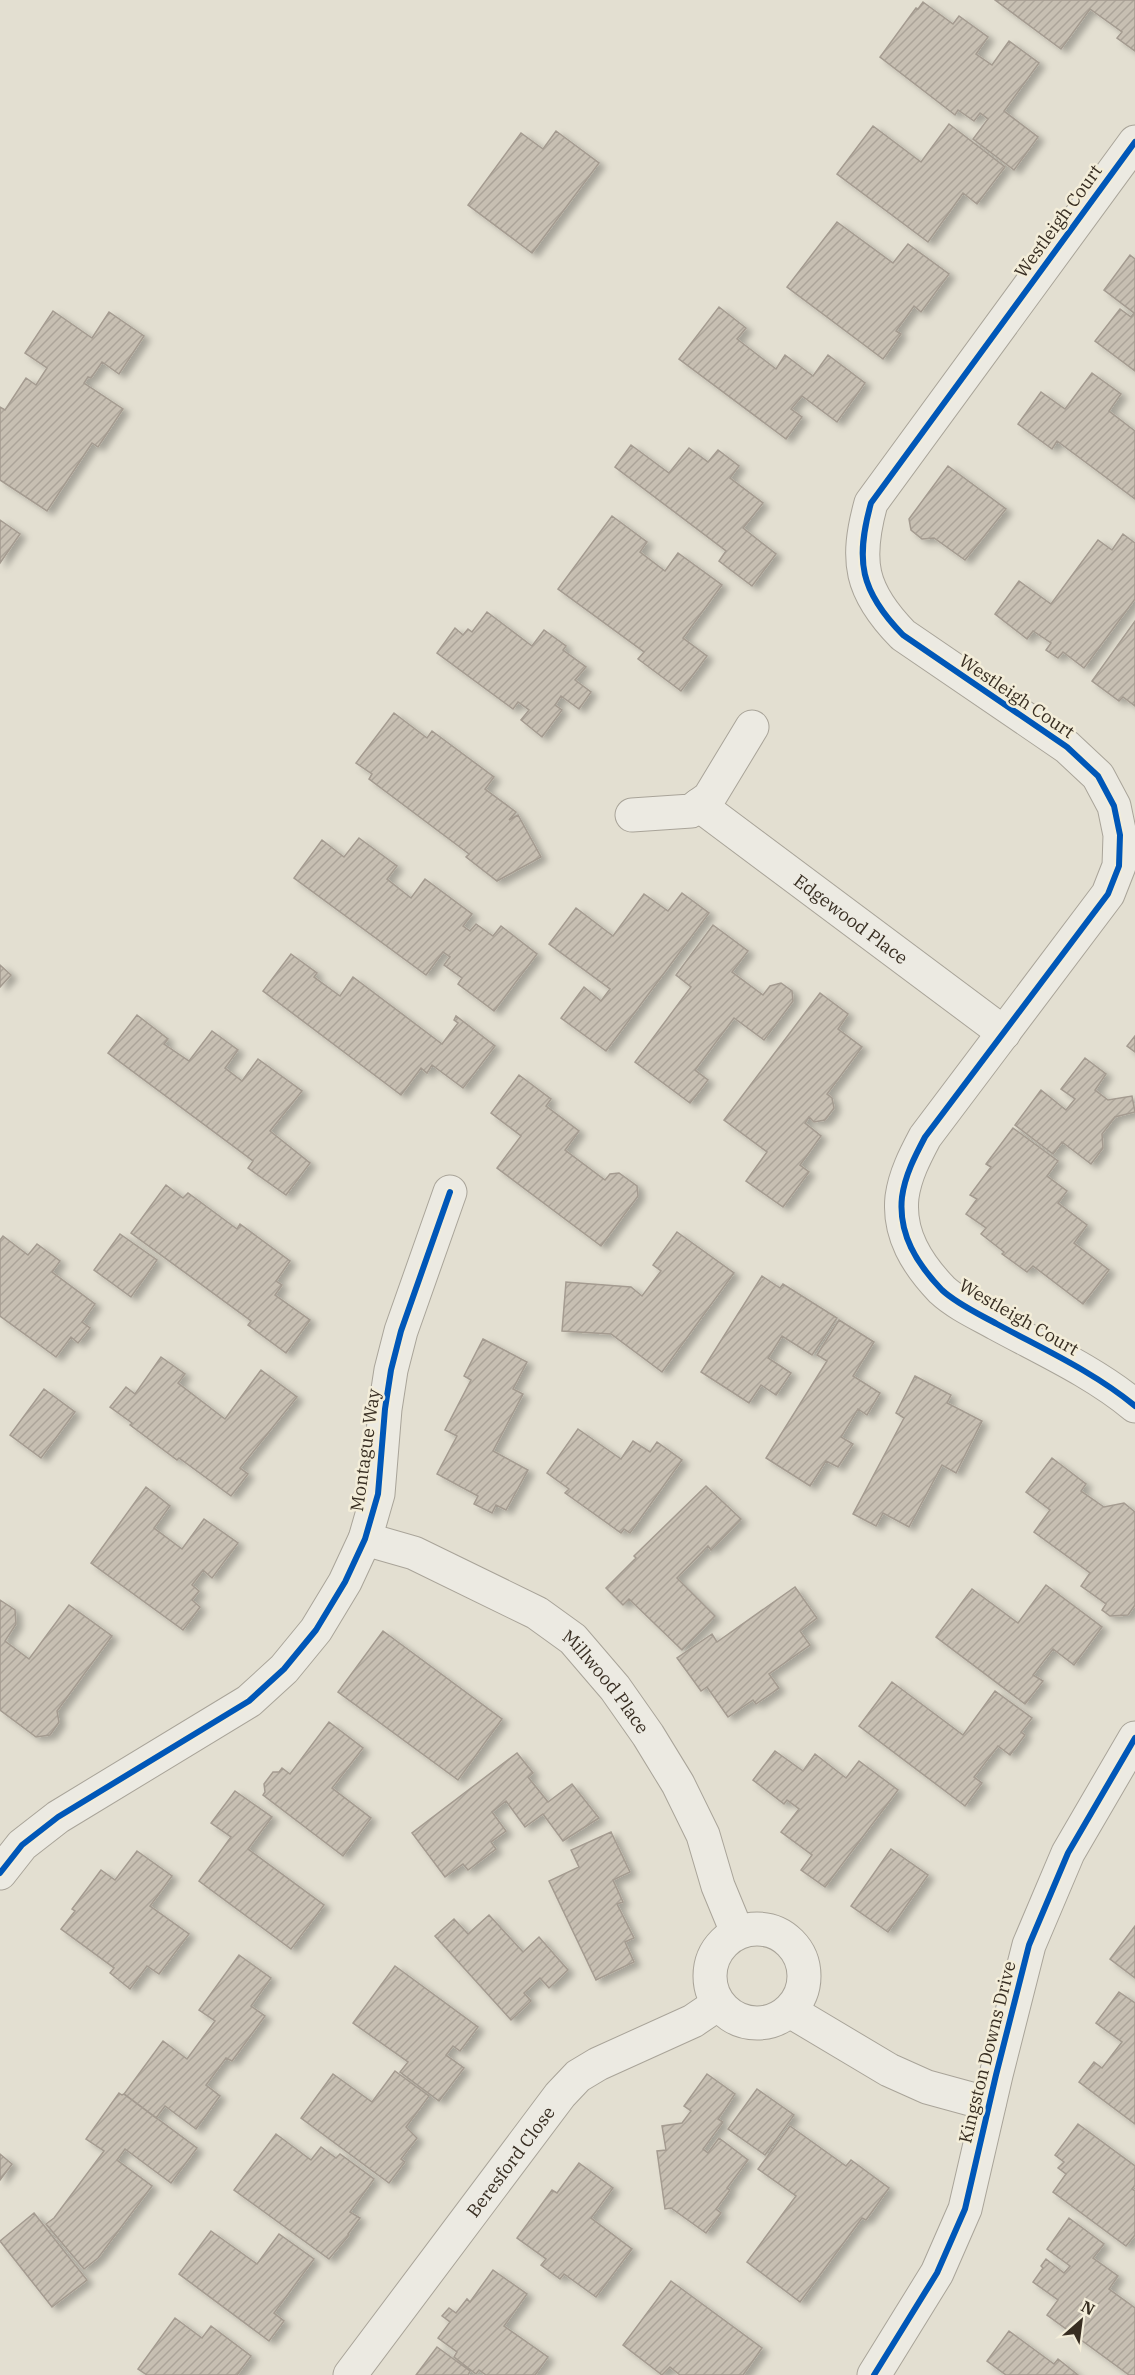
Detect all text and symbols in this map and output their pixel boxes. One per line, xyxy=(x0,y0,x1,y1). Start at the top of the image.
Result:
street label: Westleigh Court xyxy=(1009,160,1107,282)
street label: Westleigh Court xyxy=(955,649,1079,743)
street label: Edgewood Place xyxy=(790,869,913,969)
street label: Westleigh Court xyxy=(955,1273,1083,1361)
street label: Montague Way xyxy=(345,1387,385,1513)
street label: Millwood Place xyxy=(558,1624,655,1738)
street label: Kingston Downs Drive xyxy=(953,1958,1021,2146)
street label: Beresford Close xyxy=(461,2101,559,2222)
north arrow xyxy=(1051,2291,1111,2351)
text: N xyxy=(1078,2296,1098,2320)

